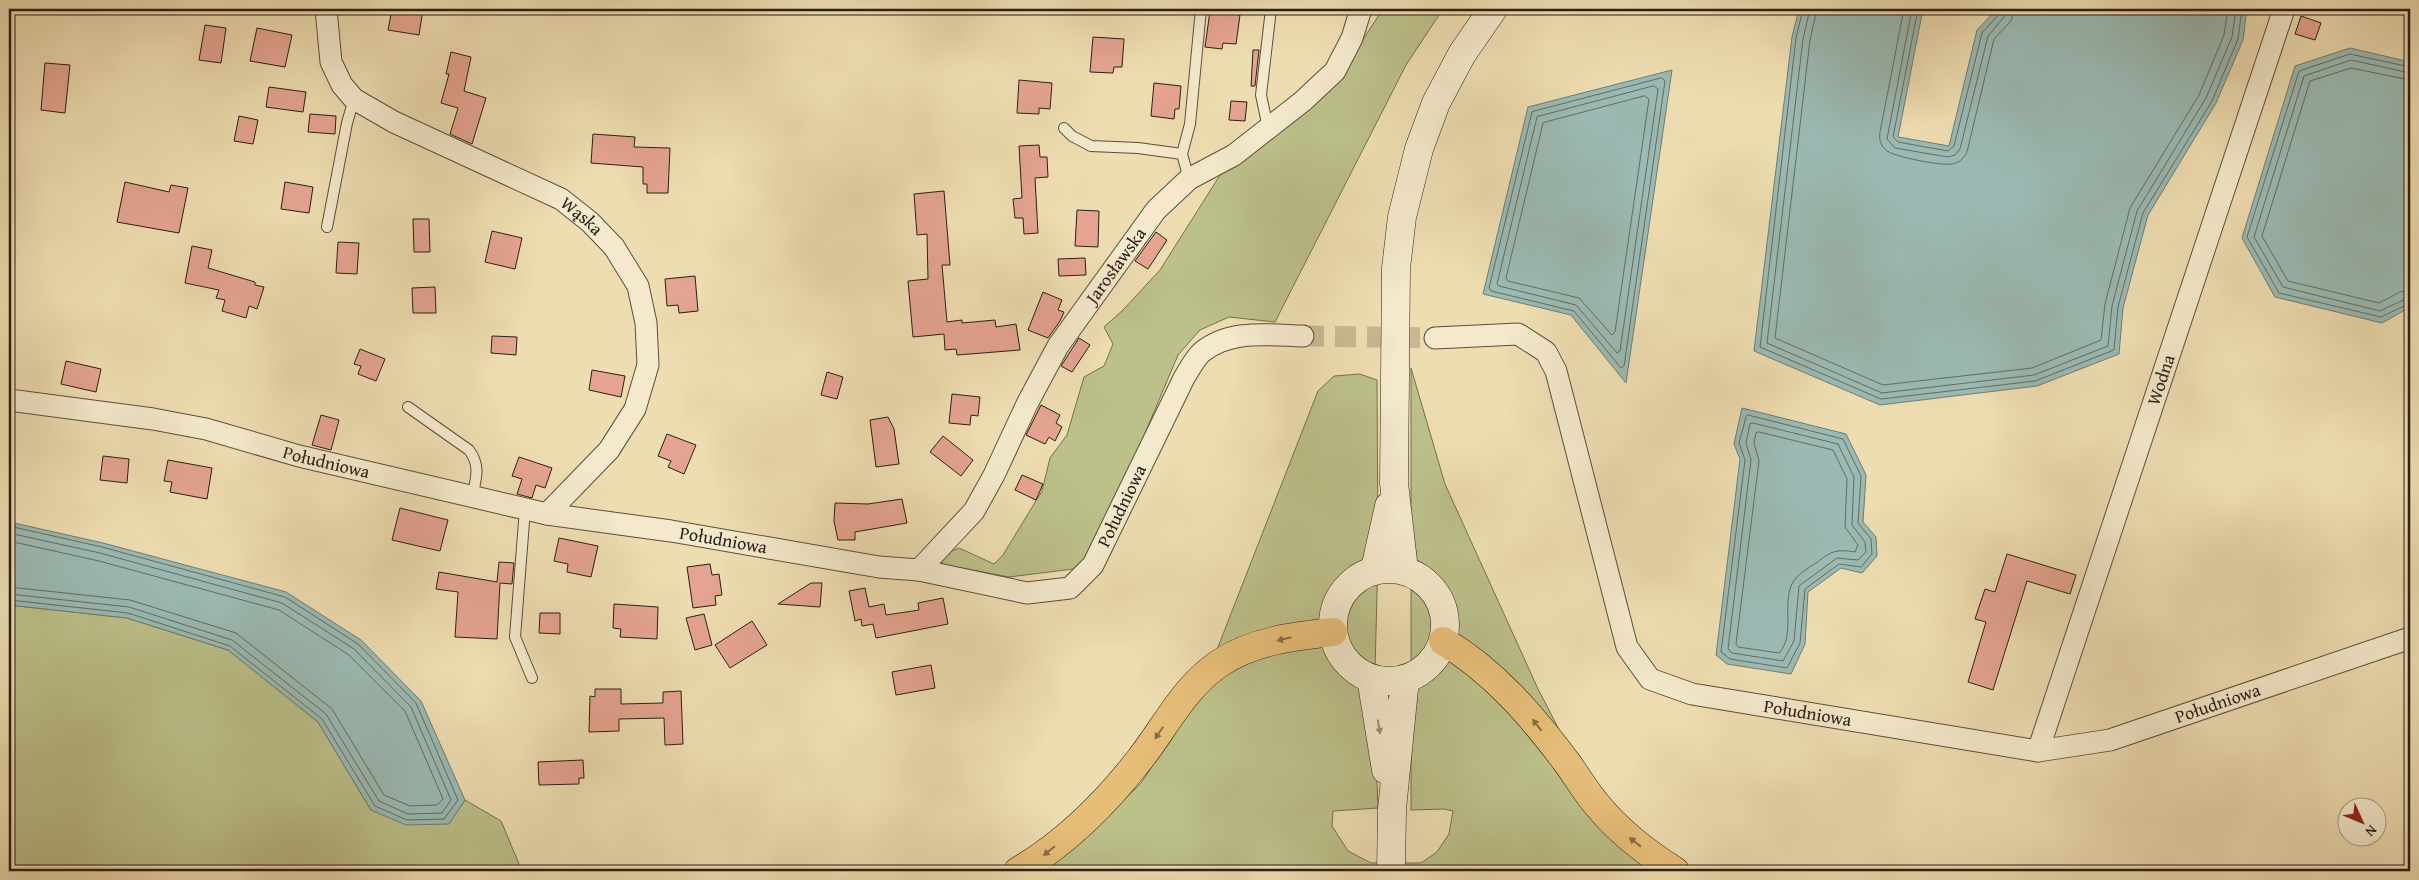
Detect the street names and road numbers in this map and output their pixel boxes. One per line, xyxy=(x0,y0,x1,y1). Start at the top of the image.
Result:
street label: Wąska xyxy=(555,190,610,242)
street label: Jarosławska xyxy=(1077,221,1153,311)
street label: Wodna xyxy=(2140,350,2182,409)
street label: Południowa xyxy=(280,438,373,485)
street label: Południowa xyxy=(1090,460,1153,551)
street label: Południowa xyxy=(677,519,770,561)
street label: Południowa xyxy=(2171,676,2264,730)
street label: Południowa xyxy=(1762,692,1854,733)

